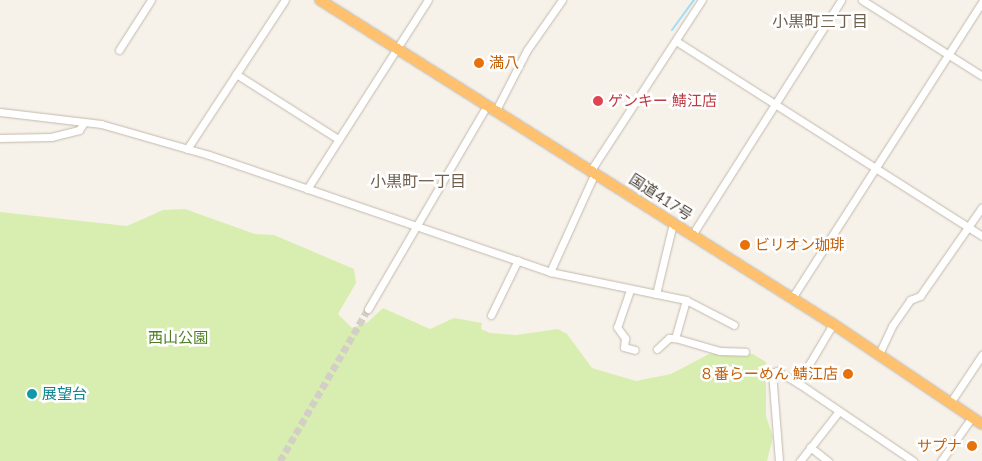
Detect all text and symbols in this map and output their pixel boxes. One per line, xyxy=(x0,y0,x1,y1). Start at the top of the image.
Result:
district label: 小黒町三丁目 xyxy=(772,11,868,31)
place label: 満八 xyxy=(489,54,519,72)
marker: 満八 xyxy=(473,57,485,69)
place label: ゲンキー 鯖江店 xyxy=(608,92,717,110)
marker: ゲンキー 鯖江店 xyxy=(592,95,604,107)
street label: 国道417号 xyxy=(626,170,696,224)
district label: 小黒町一丁目 xyxy=(370,171,466,191)
place label: ビリオン珈琲 xyxy=(755,236,845,254)
marker: ビリオン珈琲 xyxy=(739,239,751,251)
park label: 西山公園 xyxy=(148,329,208,347)
place label: ８番らーめん 鯖江店 xyxy=(699,365,838,383)
marker: ８番らーめん 鯖江店 xyxy=(842,368,854,380)
place label: 展望台 xyxy=(42,385,87,403)
marker: 展望台 xyxy=(26,388,38,400)
place label: サプナ xyxy=(917,437,962,455)
marker: サプナ xyxy=(966,440,978,452)

